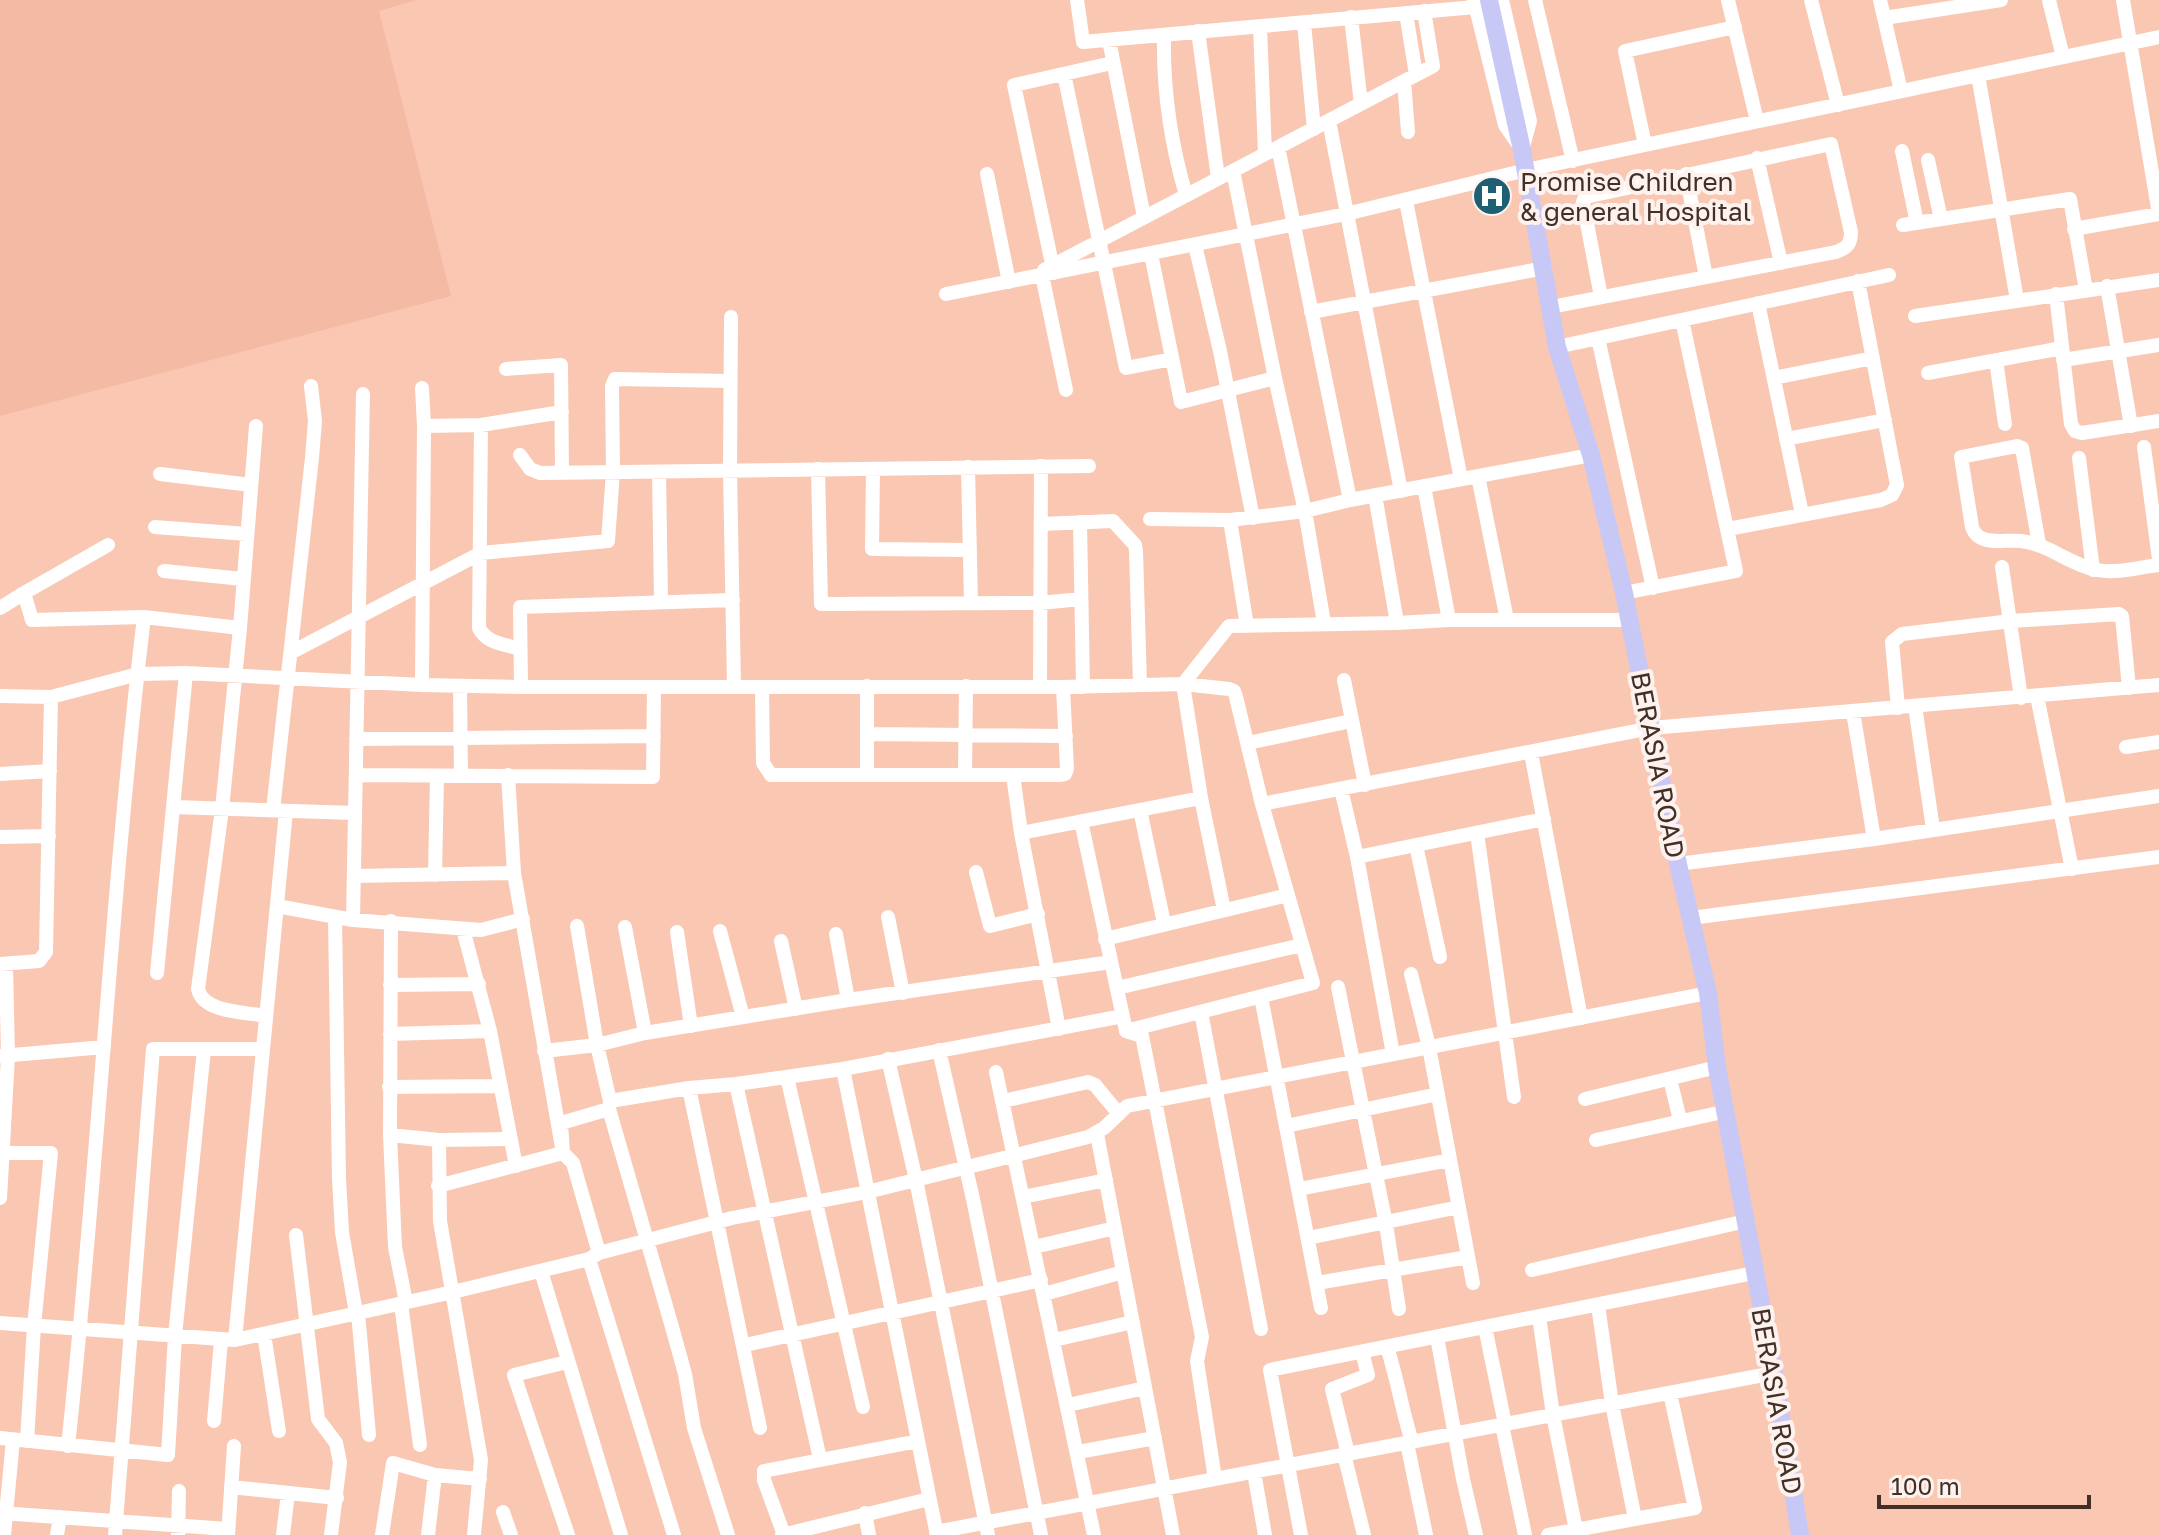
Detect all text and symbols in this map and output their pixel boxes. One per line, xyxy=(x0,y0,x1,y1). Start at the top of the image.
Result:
place label: Promise Children & general Hospital xyxy=(1520,166,1751,227)
hospital icon: Promise Children & general Hospital xyxy=(1471,175,1513,217)
street label: BERASIA ROAD xyxy=(1625,669,1691,861)
street label: BERASIA ROAD xyxy=(1745,1305,1809,1497)
scale bar xyxy=(1879,1459,2089,1509)
text: 100 m xyxy=(1891,1471,1960,1500)

